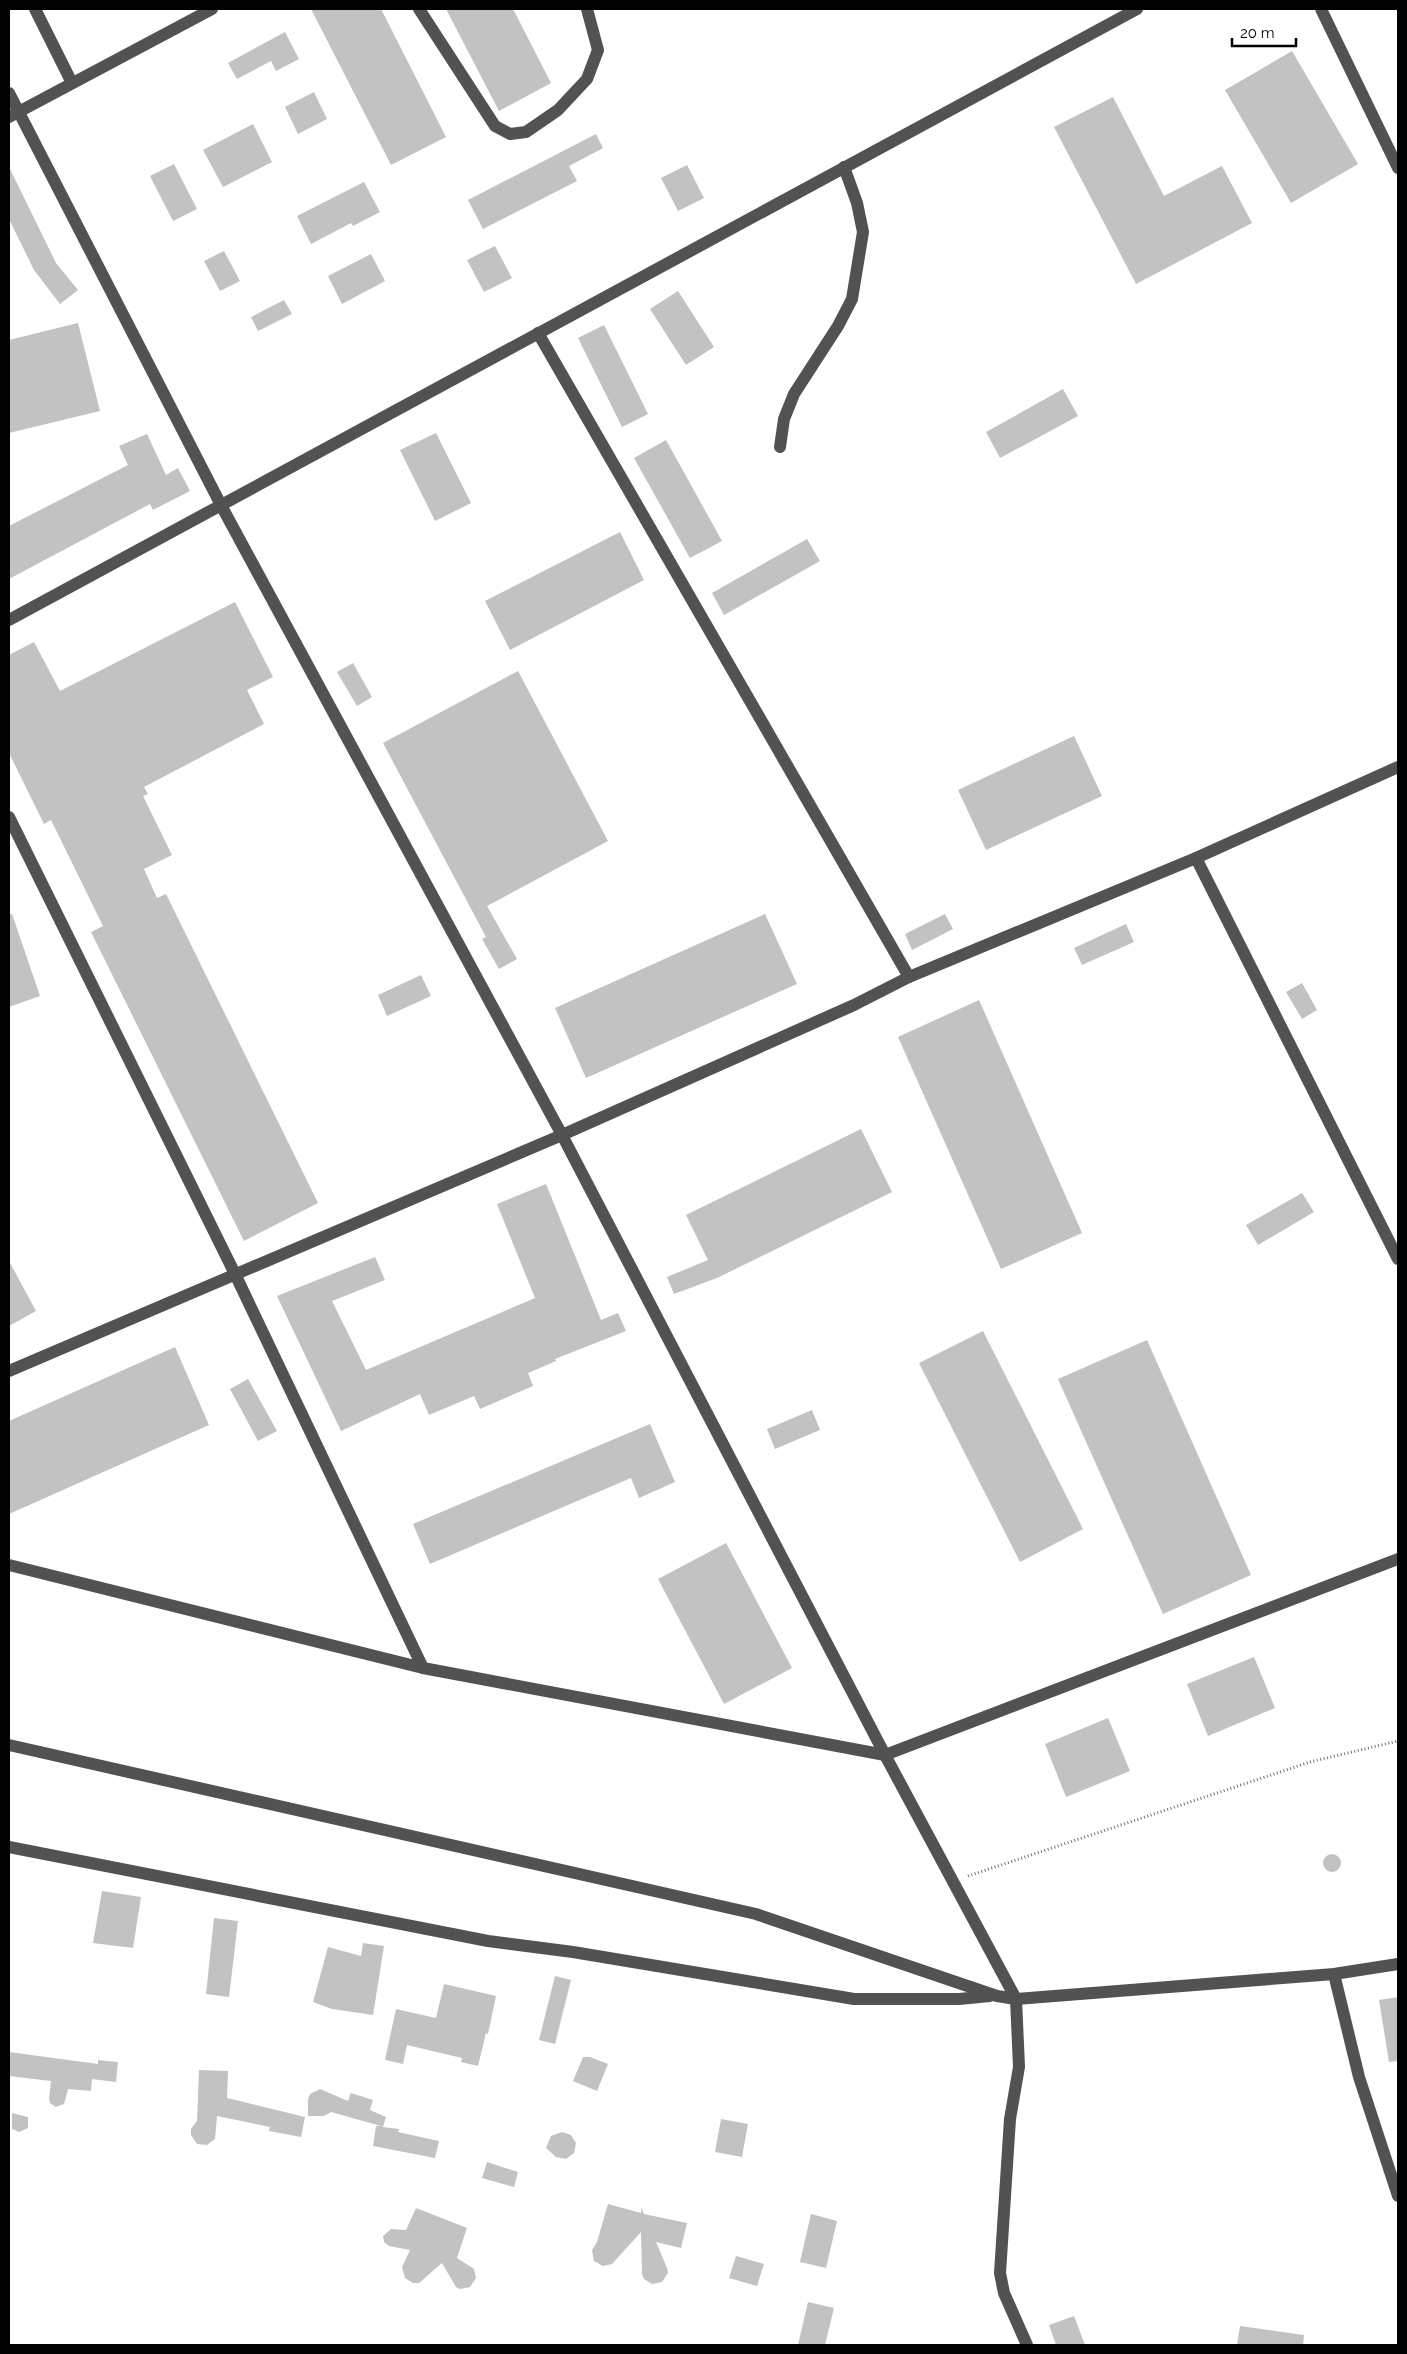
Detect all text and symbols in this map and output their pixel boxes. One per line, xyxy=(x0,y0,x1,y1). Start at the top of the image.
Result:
scale bar xyxy=(1232,15,1296,47)
text: 20 m xyxy=(1240,24,1275,42)

